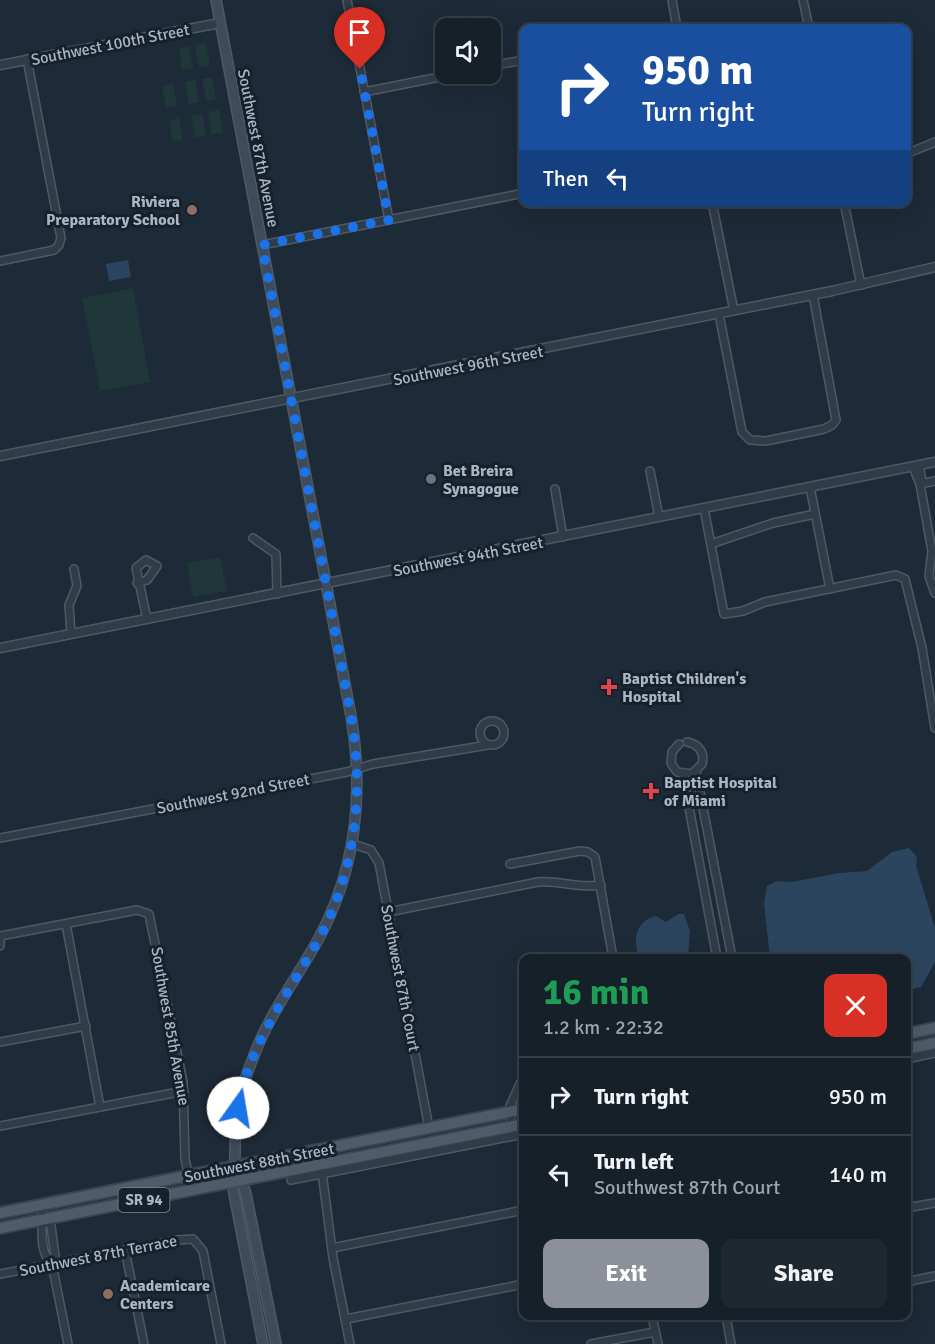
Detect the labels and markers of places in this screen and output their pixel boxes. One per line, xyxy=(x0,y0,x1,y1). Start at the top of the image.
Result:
pin xyxy=(334,7,385,69)
place label: Riviera Preparatory School xyxy=(46,192,180,230)
marker: Riviera Preparatory School xyxy=(185,203,199,217)
place label: Bet Breira Synagogue xyxy=(443,461,519,499)
marker: Bet Breira Synagogue xyxy=(424,472,438,486)
place label: Baptist Children's Hospital xyxy=(622,669,746,707)
marker: Baptist Children's Hospital xyxy=(600,678,618,696)
place label: Baptist Hospital of Miami xyxy=(664,773,777,811)
marker: Baptist Hospital of Miami xyxy=(642,782,660,800)
place label: Academicare Centers xyxy=(120,1276,210,1314)
marker: Academicare Centers xyxy=(101,1287,115,1301)

